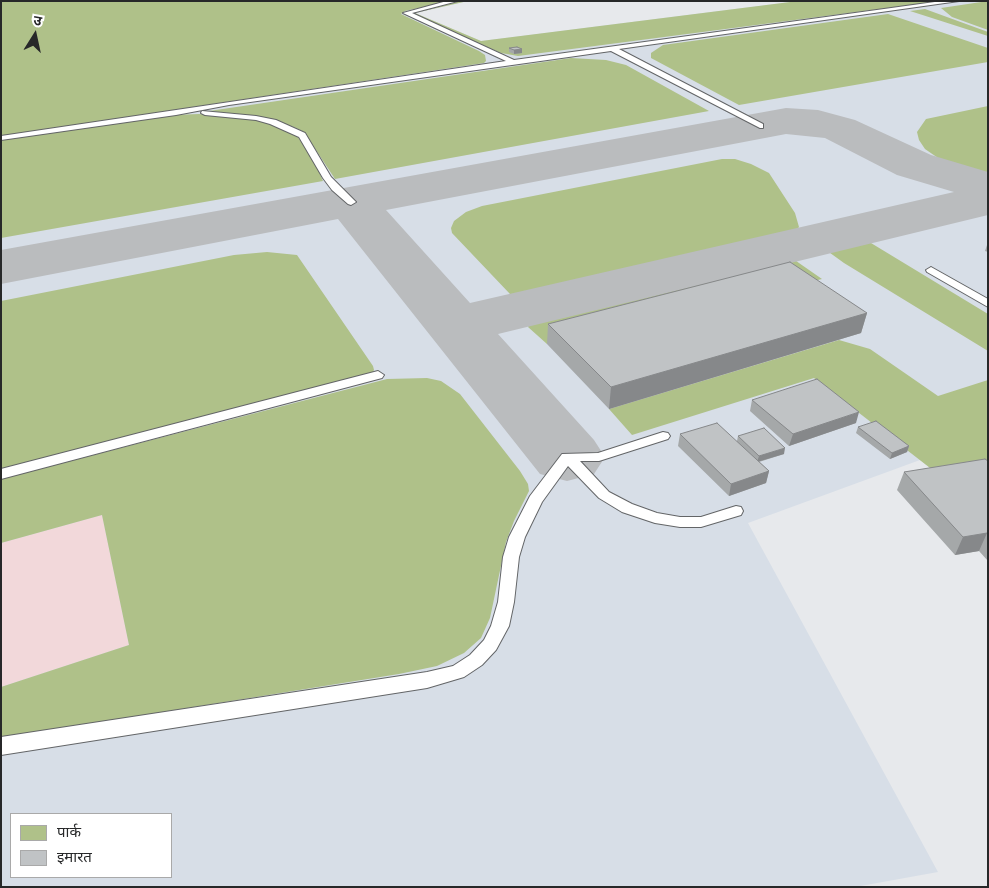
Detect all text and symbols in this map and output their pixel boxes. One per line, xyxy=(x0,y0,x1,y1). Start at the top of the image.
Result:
north arrow xyxy=(10,10,60,60)
text: उ xyxy=(32,11,43,30)
legend xyxy=(10,813,172,878)
text: पार्क xyxy=(57,822,81,841)
text: इमारत xyxy=(57,847,92,866)

